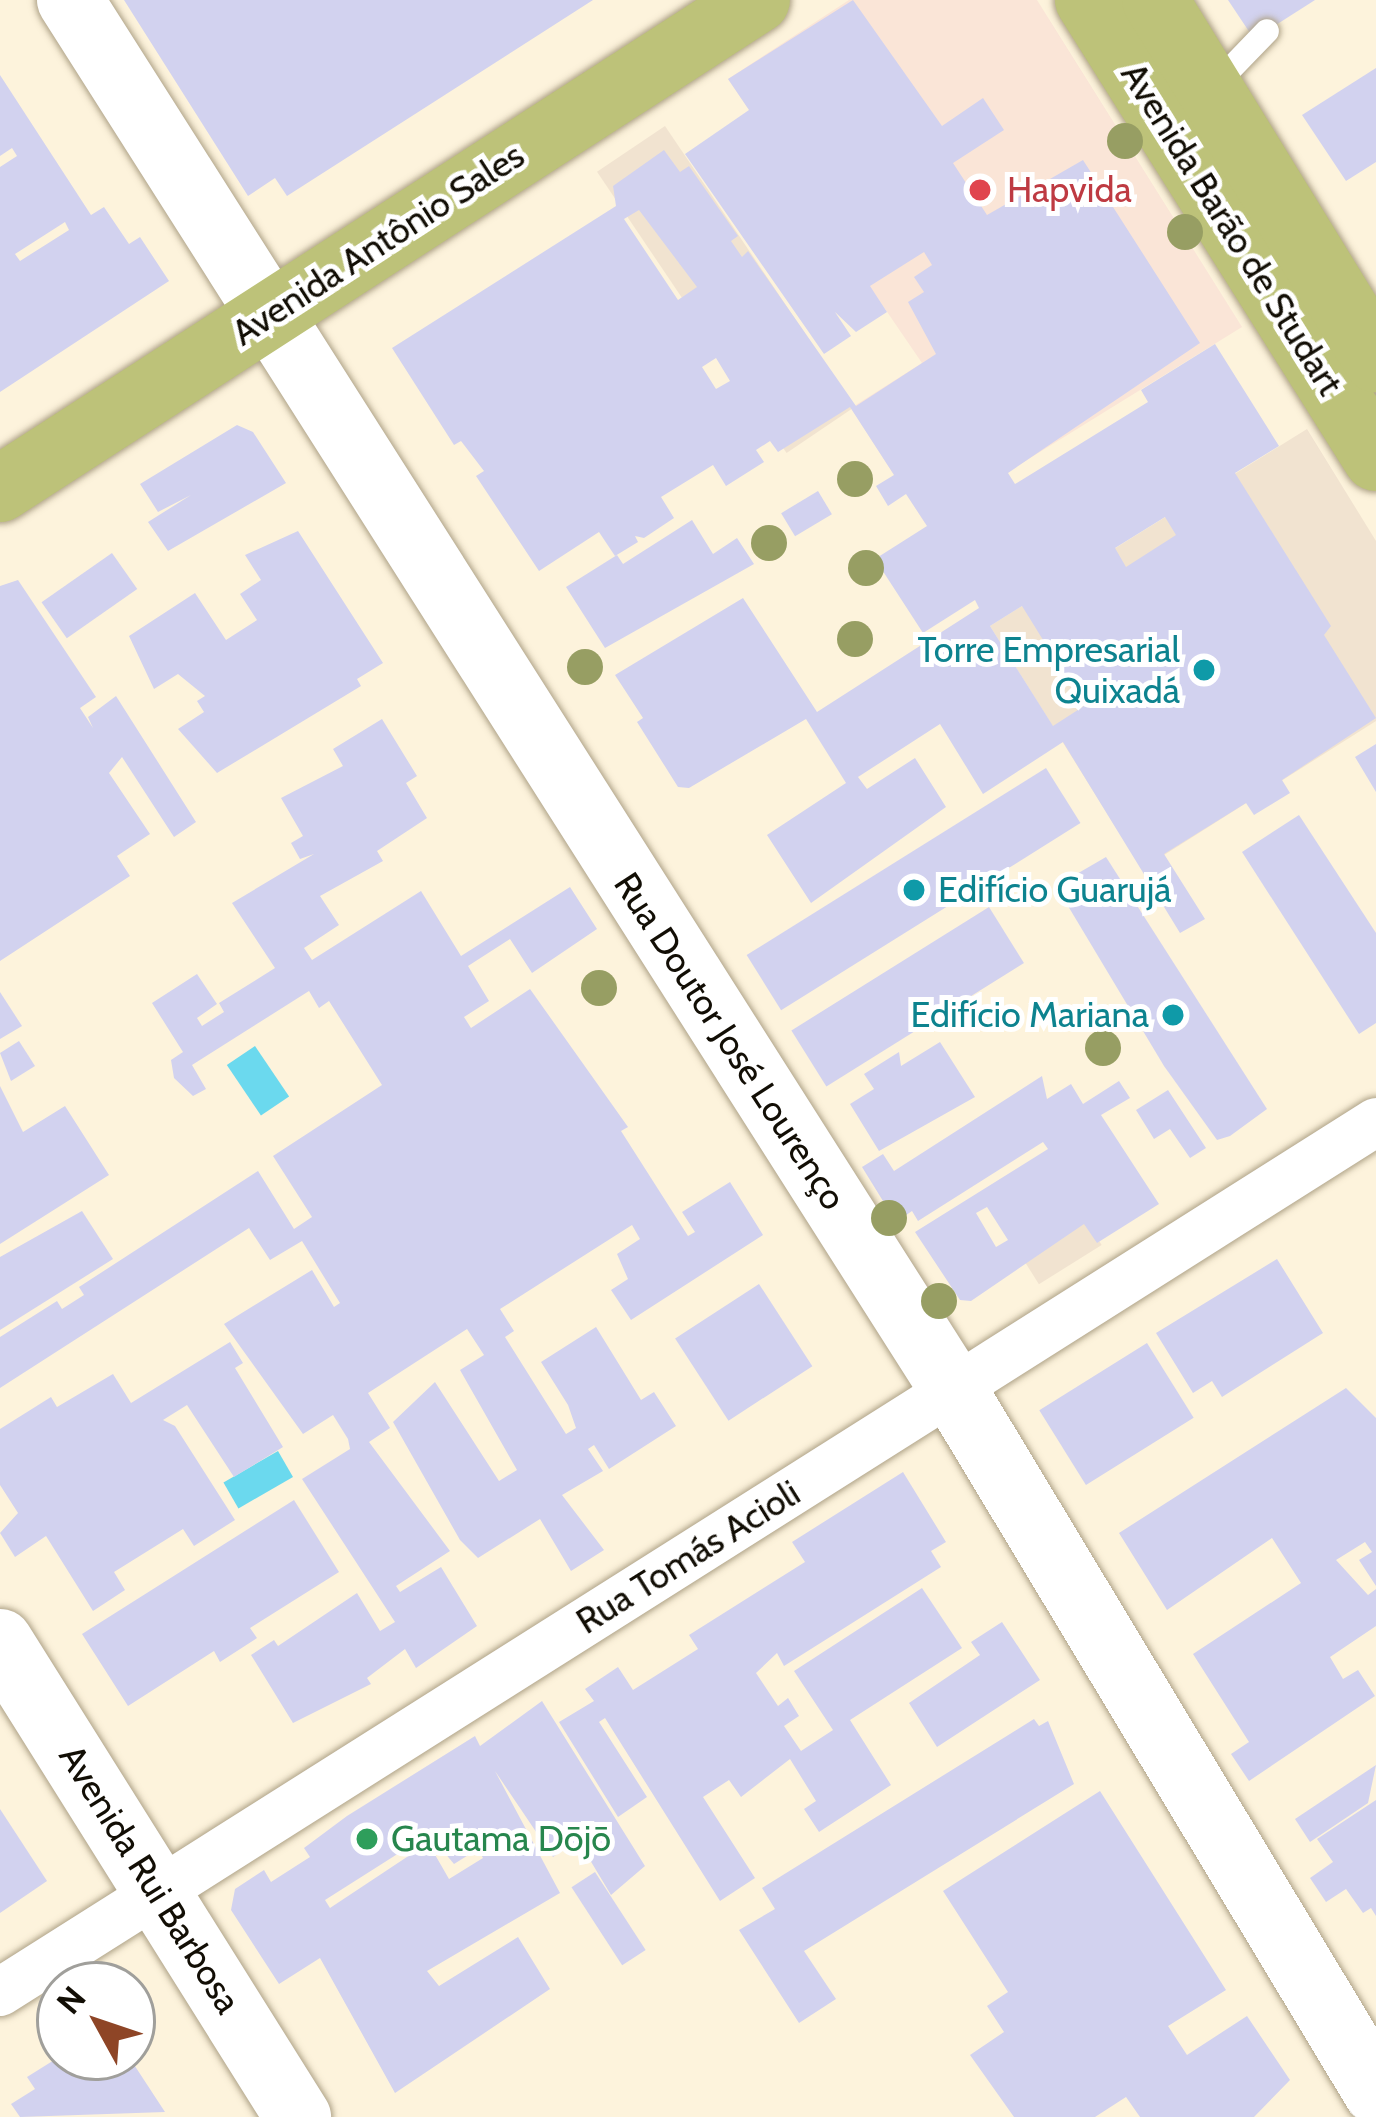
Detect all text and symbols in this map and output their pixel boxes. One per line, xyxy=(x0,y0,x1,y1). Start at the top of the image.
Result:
street label: Avenida Barão de Studart xyxy=(1112,55,1352,403)
street label: Avenida Antônio Sales xyxy=(224,133,532,355)
place label: Hapvida xyxy=(1007,168,1132,212)
marker: Hapvida xyxy=(964,174,996,206)
place label: Torre Empresarial Quixadá xyxy=(917,627,1180,712)
marker: Torre Empresarial Quixadá xyxy=(1191,657,1217,683)
street label: Rua Doutor José Lourenço xyxy=(605,864,855,1218)
place label: Edifício Guarujá xyxy=(938,868,1172,912)
marker: Edifício Guarujá xyxy=(901,877,927,903)
place label: Edifício Mariana xyxy=(911,993,1149,1037)
marker: Edifício Mariana xyxy=(1160,1002,1186,1028)
street label: Rua Tomás Acioli xyxy=(568,1471,808,1643)
street label: Avenida Rui Barbosa xyxy=(50,1737,250,2021)
place label: Gautama Dōjō xyxy=(391,1817,611,1861)
marker: Gautama Dōjō xyxy=(354,1826,380,1852)
north arrow xyxy=(36,1961,156,2081)
text: N xyxy=(48,1978,94,2022)

